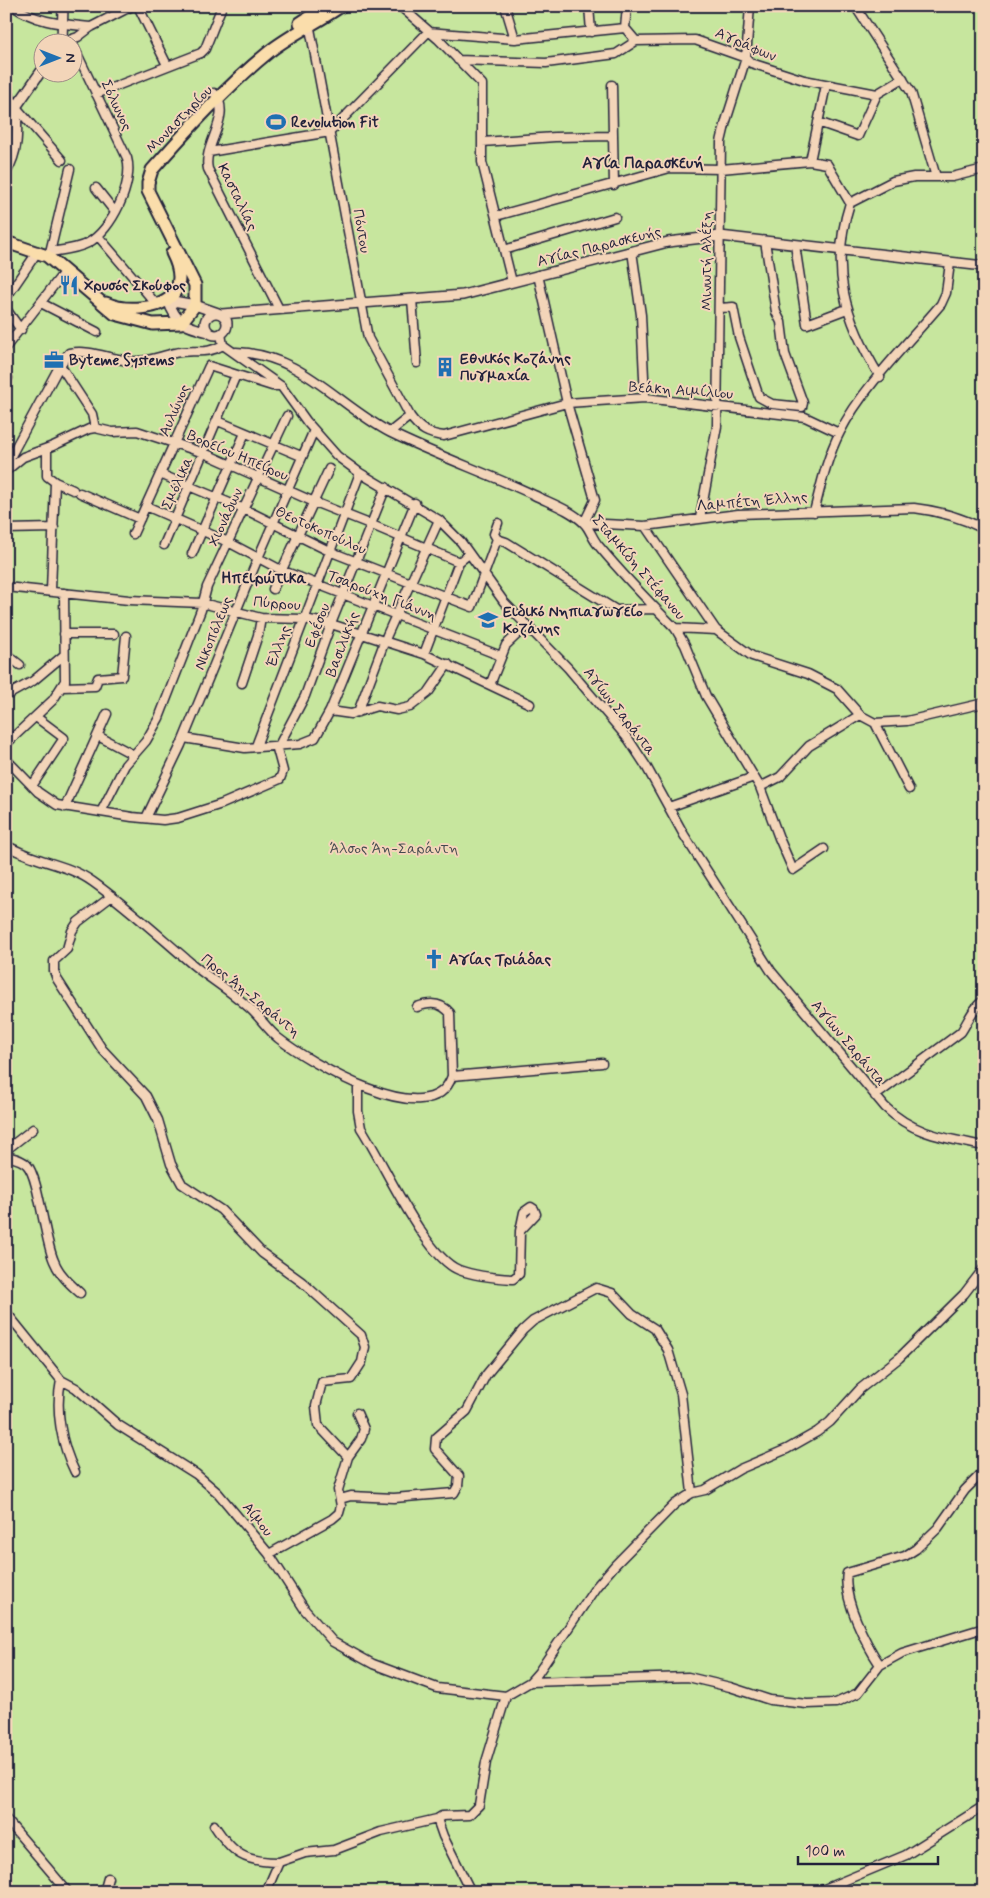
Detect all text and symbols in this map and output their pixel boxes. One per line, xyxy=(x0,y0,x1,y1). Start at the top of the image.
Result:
street label: Αγράφων xyxy=(712,23,780,67)
north arrow xyxy=(32,32,82,82)
text: N xyxy=(61,53,79,63)
street label: Σόλωνος xyxy=(96,77,137,135)
street label: Μοναστηρίου xyxy=(142,81,218,158)
sports icon: Revolution Fit xyxy=(265,111,287,133)
place label: Revolution Fit xyxy=(291,113,379,133)
district label: Αγία Παρασκευή xyxy=(582,153,704,174)
street label: Κασταλίας xyxy=(212,160,262,235)
street label: Πόντου xyxy=(347,208,375,255)
street label: Μινωτή Αλέξη xyxy=(697,211,717,311)
street label: Αγίας Παρασκευής xyxy=(535,222,664,272)
restaurant icon: Χρυσός Σκούφος xyxy=(58,274,80,296)
place label: Χρυσός Σκούφος xyxy=(84,276,186,296)
office icon: Byteme Systems xyxy=(43,349,65,371)
place label: Εθνικός Κοζάνης Πυγμαχία xyxy=(460,349,571,386)
place label: Byteme Systems xyxy=(69,351,175,371)
building icon: Εθνικός Κοζάνης Πυγμαχία xyxy=(434,356,456,378)
street label: Βεάκη Αιμίλιου xyxy=(628,377,734,405)
street label: Αυλώνος xyxy=(155,381,195,440)
street label: Βορείου Ηπείρου xyxy=(184,426,291,486)
street label: Σμόλικα xyxy=(157,453,199,513)
street label: Χιονάδων xyxy=(204,485,248,550)
street label: Λαμπέτη Έλλης xyxy=(696,487,809,517)
street label: Θεοτοκοπούλου xyxy=(272,502,370,560)
street label: Σταμκίδη Στέφανου xyxy=(587,511,690,625)
street label: Τσαρούχη Γιάννη xyxy=(324,566,439,626)
district label: Ηπειρώτικα xyxy=(221,568,308,589)
street label: Πύρρου xyxy=(252,592,302,616)
street label: Νικοπόλεως xyxy=(190,593,238,673)
street label: Εφέσου xyxy=(300,600,336,650)
place label: Ειδικό Νηπιαγωγείο Κοζάνης xyxy=(503,602,643,639)
street label: Βασιλικής xyxy=(321,608,365,680)
school or university icon: Ειδικό Νηπιαγωγείο Κοζάνης xyxy=(477,609,499,631)
street label: Έλλης xyxy=(262,622,296,670)
street label: Αγίων Σαράντα xyxy=(578,663,660,760)
park label: Άλσος Άη-Σαράντη xyxy=(330,839,459,859)
church icon: Αγίας Τριάδας xyxy=(423,948,445,970)
street label: Προς Άη-Σαράντη xyxy=(197,950,304,1042)
place label: Αγίας Τριάδας xyxy=(449,950,552,970)
street label: Αγίων Σαράντα xyxy=(806,996,891,1091)
street label: Αίμου xyxy=(237,1498,277,1541)
scale bar xyxy=(798,1833,938,1865)
text: 100 m xyxy=(805,1842,845,1862)

